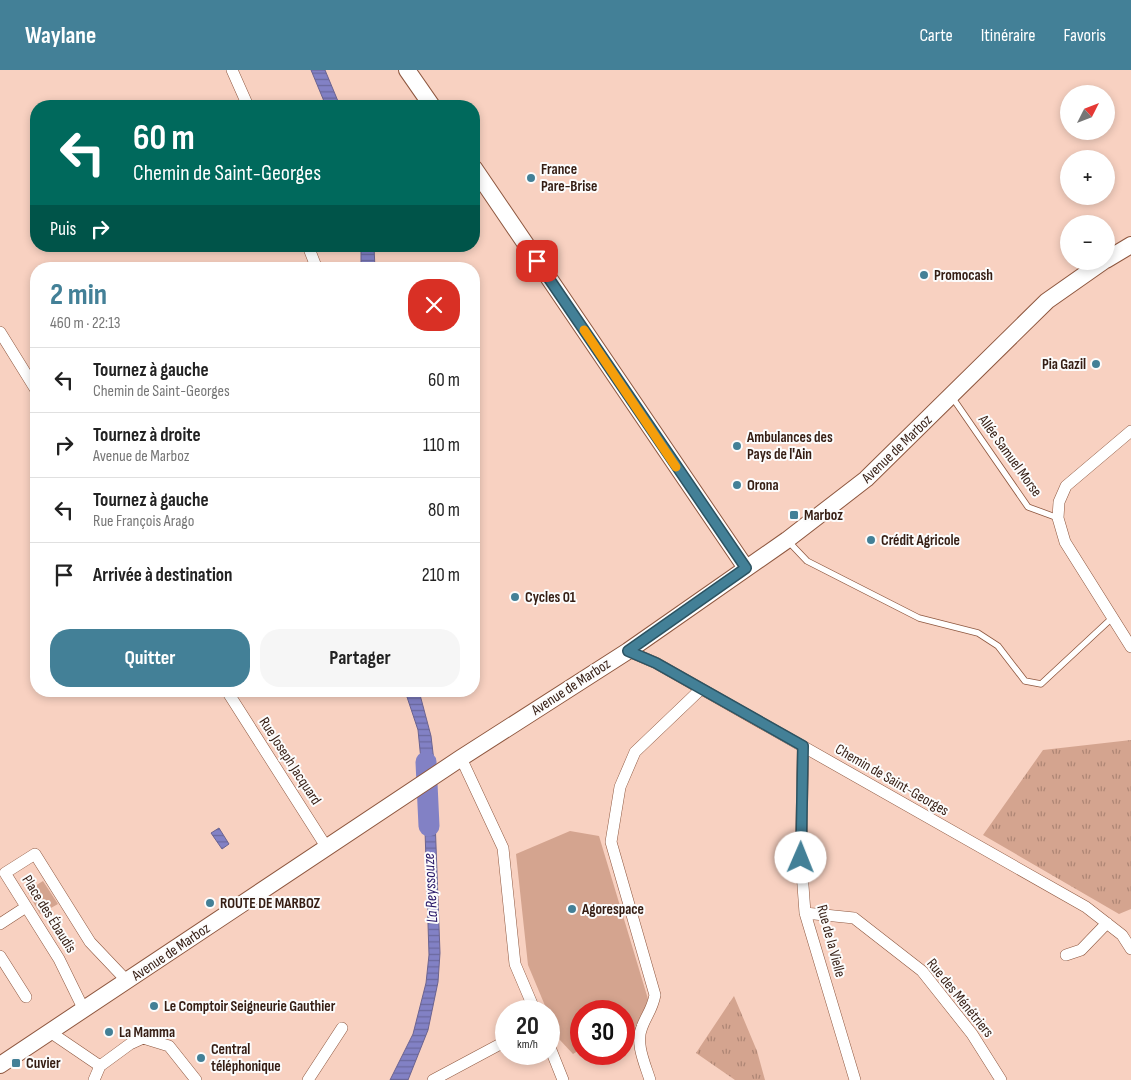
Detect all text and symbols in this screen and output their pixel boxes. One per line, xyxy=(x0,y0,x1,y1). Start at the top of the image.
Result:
text: Waylane xyxy=(25,21,96,50)
text: Carte xyxy=(919,25,953,46)
text: Itinéraire xyxy=(981,25,1035,46)
text: Favoris xyxy=(1063,25,1106,46)
north arrow xyxy=(1060,85,1115,140)
map controls xyxy=(1060,85,1115,270)
text: 60 m xyxy=(133,117,195,160)
icon: left xyxy=(50,120,115,185)
button: + xyxy=(1060,150,1115,205)
text: Chemin de Saint-Georges xyxy=(133,160,321,187)
place label: France Pare-Brise xyxy=(541,160,597,196)
marker: France Pare-Brise xyxy=(525,172,537,184)
icon: right xyxy=(86,215,114,243)
button: − xyxy=(1060,215,1115,270)
text: Puis xyxy=(50,218,76,241)
pin xyxy=(516,240,558,282)
icon: arrive xyxy=(523,247,551,275)
place label: Promocash xyxy=(934,266,993,285)
marker: Promocash xyxy=(918,269,930,281)
text: 2 min xyxy=(50,277,107,313)
button: close xyxy=(408,279,460,331)
text: 460 m · 22:13 xyxy=(50,314,120,333)
place label: Pia Gazil xyxy=(1042,355,1086,374)
marker: Pia Gazil xyxy=(1090,358,1102,370)
text: Tournez à gauche xyxy=(93,359,209,382)
icon: left xyxy=(50,366,78,394)
text: 60 m xyxy=(428,369,460,392)
text: Chemin de Saint-Georges xyxy=(93,382,230,401)
street label: Avenue de Marboz xyxy=(857,410,937,488)
street label: Allée Samuel Morse xyxy=(973,411,1046,501)
text: Tournez à droite xyxy=(93,424,201,447)
place label: Ambulances des Pays de l'Ain xyxy=(746,428,833,464)
icon: right xyxy=(50,431,78,459)
text: 110 m xyxy=(423,434,460,457)
marker: Ambulances des Pays de l'Ain xyxy=(731,440,743,452)
text: Avenue de Marboz xyxy=(93,447,189,466)
place label: Orona xyxy=(747,476,779,495)
marker: Orona xyxy=(731,479,743,491)
text: Tournez à gauche xyxy=(93,489,209,512)
icon: left xyxy=(50,496,78,524)
text: 80 m xyxy=(428,499,460,522)
place label: Marboz xyxy=(804,506,843,525)
marker: Marboz xyxy=(788,509,800,521)
text: Rue François Arago xyxy=(93,512,194,531)
place label: Crédit Agricole xyxy=(881,531,960,550)
marker: Crédit Agricole xyxy=(865,534,877,546)
icon: arrive xyxy=(50,561,78,589)
text: Arrivée à destination xyxy=(93,564,233,587)
text: 210 m xyxy=(422,564,460,587)
place label: Cycles 01 xyxy=(525,588,576,607)
marker: Cycles 01 xyxy=(509,591,521,603)
button: Quitter xyxy=(50,629,250,687)
button: Partager xyxy=(260,629,460,687)
street label: Avenue de Marboz xyxy=(527,654,615,720)
street label: Rue Joseph Jacquard xyxy=(255,714,325,808)
street label: Chemin de Saint-Georges xyxy=(832,740,952,820)
position arrow xyxy=(774,831,826,883)
water label: La Reyssouze xyxy=(420,853,442,923)
street label: Place des Ébaudis xyxy=(18,872,80,956)
place label: ROUTE DE MARBOZ xyxy=(220,894,321,913)
marker: ROUTE DE MARBOZ xyxy=(204,897,216,909)
place label: Agorespace xyxy=(581,900,644,919)
marker: Agorespace xyxy=(566,903,578,915)
street label: Rue de la Vielle xyxy=(812,903,850,979)
street label: Avenue de Marboz xyxy=(127,918,214,986)
street label: Rue des Ménétriers xyxy=(922,955,998,1041)
place label: Le Comptoir Seigneurie Gauthier xyxy=(164,997,336,1016)
marker: Le Comptoir Seigneurie Gauthier xyxy=(148,1000,160,1012)
speed limit sign: 30 xyxy=(570,1000,635,1065)
text: 20 xyxy=(516,1011,539,1042)
place label: La Mamma xyxy=(119,1023,175,1042)
marker: La Mamma xyxy=(103,1026,115,1038)
text: km/h xyxy=(517,1037,538,1052)
place label: Central téléphonique xyxy=(211,1040,281,1076)
marker: Central téléphonique xyxy=(195,1052,207,1064)
place label: Cuvier xyxy=(26,1054,61,1073)
marker: Cuvier xyxy=(10,1057,22,1069)

